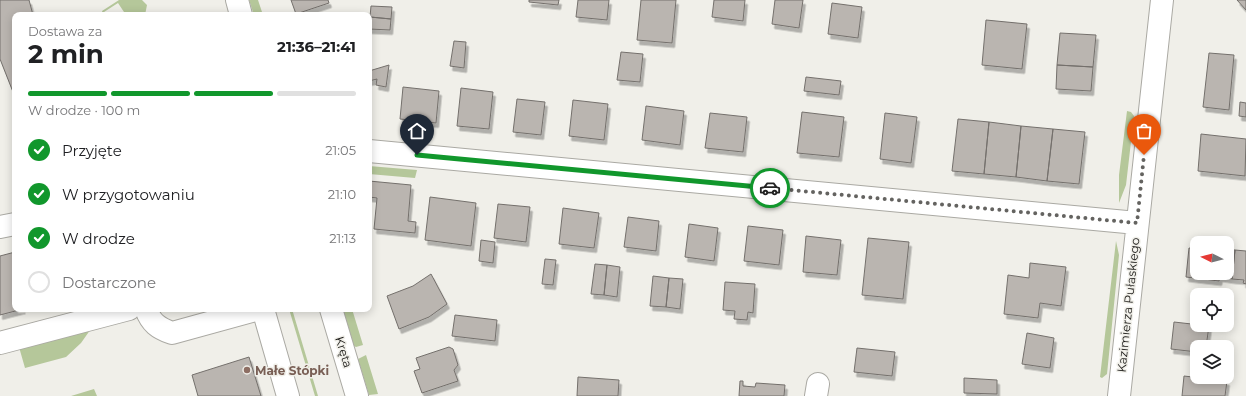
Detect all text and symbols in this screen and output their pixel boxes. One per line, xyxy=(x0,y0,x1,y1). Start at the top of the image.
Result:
text: Dostawa za xyxy=(28,23,102,39)
text: 21:36–21:41 xyxy=(277,37,356,56)
text: 2 min xyxy=(28,38,104,70)
text: W drodze · 100 m xyxy=(28,102,140,118)
pin xyxy=(400,114,434,155)
pin xyxy=(1127,114,1161,155)
icon: home xyxy=(406,120,428,142)
icon: bag xyxy=(1133,120,1155,142)
icon: check xyxy=(28,139,50,161)
text: Przyjęte xyxy=(62,141,122,160)
text: 21:05 xyxy=(325,142,356,158)
courier xyxy=(750,168,790,208)
icon: car xyxy=(759,177,781,199)
icon: check xyxy=(28,183,50,205)
text: W przygotowaniu xyxy=(62,185,195,204)
text: 21:10 xyxy=(328,186,356,202)
icon: check xyxy=(28,227,50,249)
text: W drodze xyxy=(62,229,135,248)
text: 21:13 xyxy=(329,230,356,246)
north arrow xyxy=(1190,236,1234,280)
map controls xyxy=(1190,236,1234,384)
street label: Kazimierza Pułaskiego xyxy=(1113,237,1143,373)
text: Dostarczone xyxy=(62,273,156,292)
button: locate xyxy=(1190,288,1234,332)
street label: Kręta xyxy=(332,334,356,370)
button: layers xyxy=(1190,340,1234,384)
place label: Małe Stópki xyxy=(255,363,329,378)
marker: Małe Stópki xyxy=(242,365,252,375)

